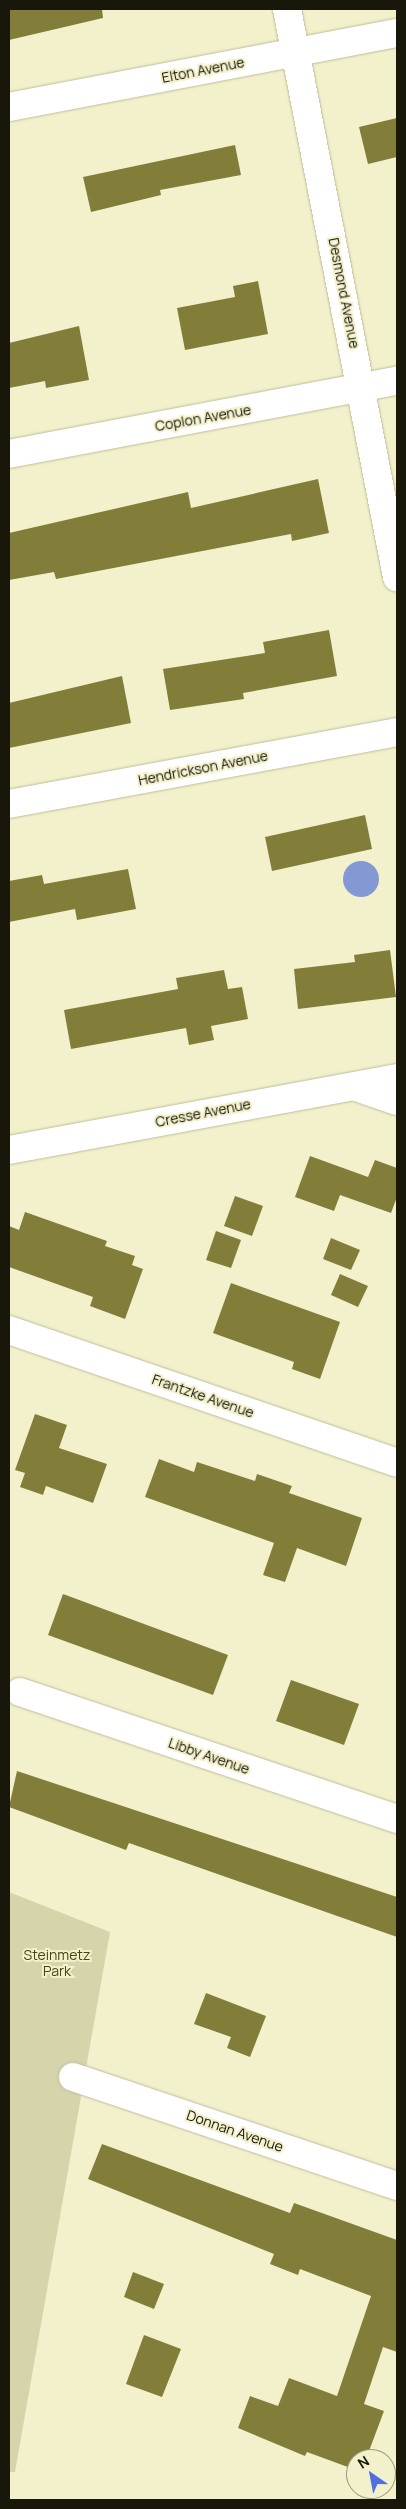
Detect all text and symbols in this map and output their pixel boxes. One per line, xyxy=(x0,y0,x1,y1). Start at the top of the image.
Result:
street label: Elton Avenue xyxy=(160,54,246,86)
street label: Desmond Avenue xyxy=(325,236,363,350)
street label: Coplon Avenue xyxy=(154,401,252,435)
street label: Hendrickson Avenue xyxy=(137,747,269,789)
street label: Cresse Avenue xyxy=(154,1096,252,1130)
street label: Frantzke Avenue xyxy=(150,1371,256,1421)
street label: Libby Avenue xyxy=(166,1734,252,1778)
park label: Steinmetz Park xyxy=(24,1947,90,1980)
street label: Donnan Avenue xyxy=(184,2107,286,2155)
north arrow xyxy=(346,2449,396,2499)
text: N xyxy=(354,2451,372,2473)

